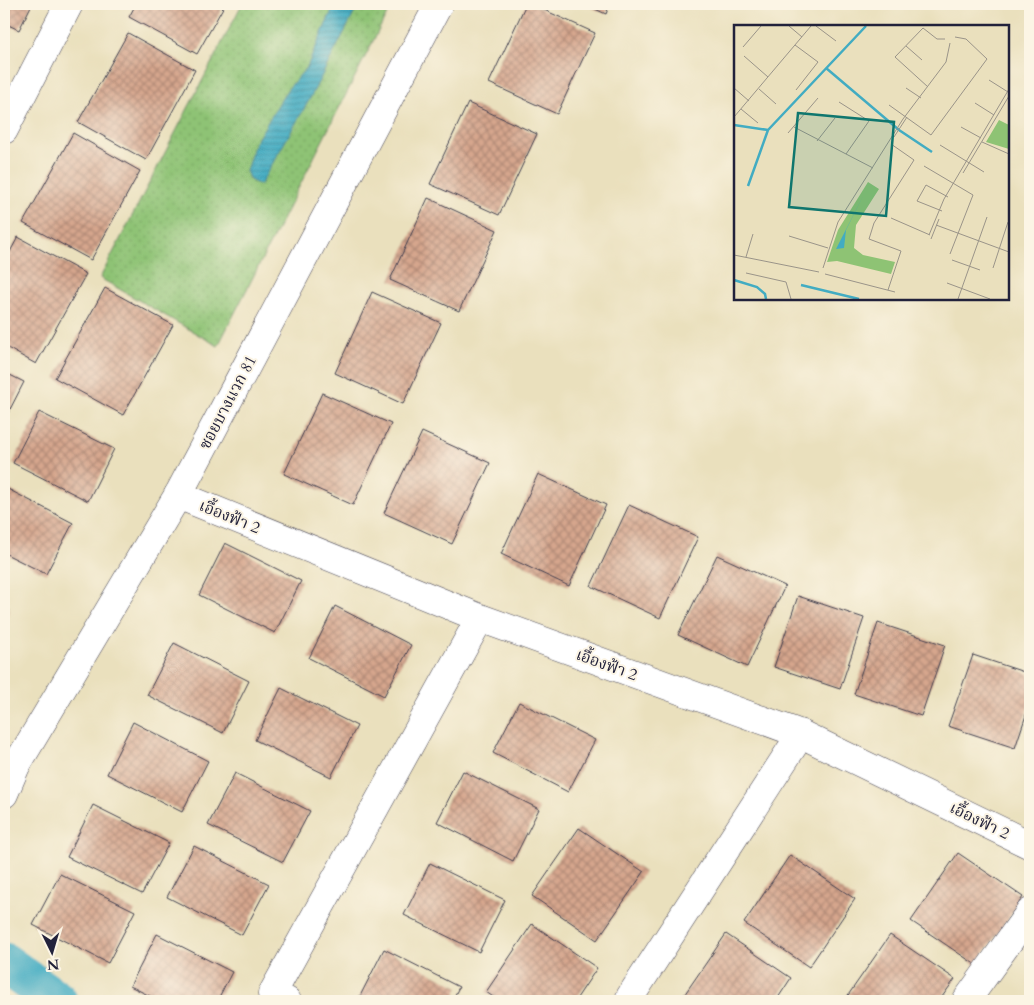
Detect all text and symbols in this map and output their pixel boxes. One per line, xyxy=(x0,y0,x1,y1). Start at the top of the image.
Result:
inset map xyxy=(734,25,1009,300)
street label: ซอยบางแวก 81 xyxy=(194,352,262,453)
street label: เอื้องฟ้า 2 xyxy=(196,494,264,539)
street label: เอื้องฟ้า 2 xyxy=(573,643,641,686)
street label: เอื้องฟ้า 2 xyxy=(946,796,1014,845)
north arrow xyxy=(28,928,78,978)
text: N xyxy=(46,954,60,974)

